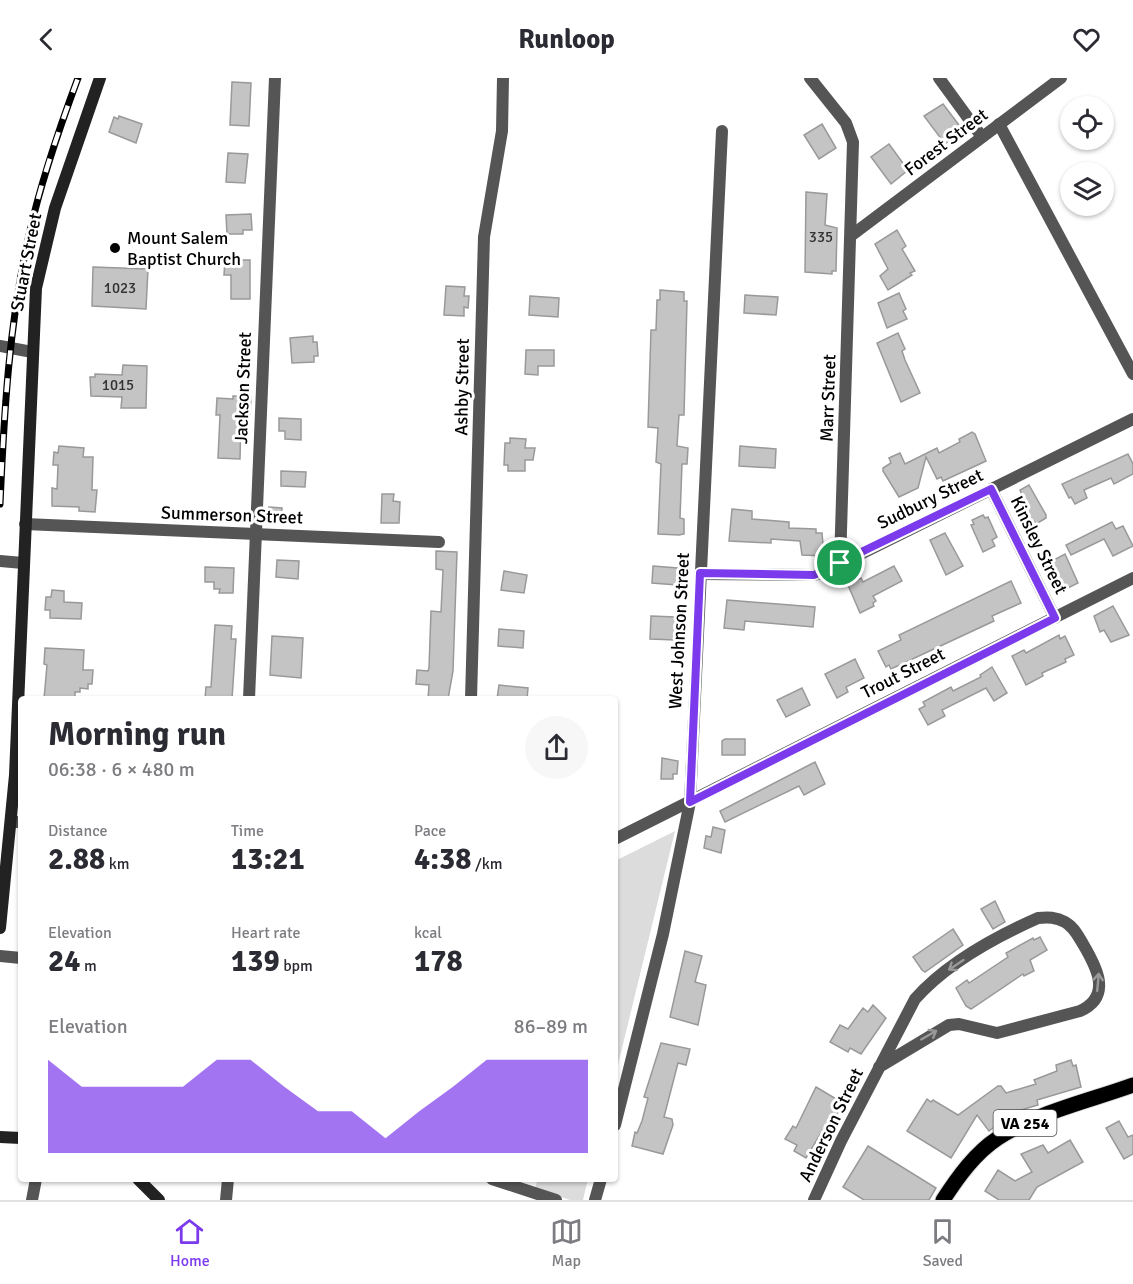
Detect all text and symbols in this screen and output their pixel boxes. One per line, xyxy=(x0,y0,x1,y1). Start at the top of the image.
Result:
icon: back xyxy=(30,23,63,56)
text: Runloop xyxy=(518,23,615,56)
icon: heart xyxy=(1070,23,1103,56)
map controls xyxy=(1060,96,1114,216)
button: locate xyxy=(1060,96,1114,150)
street label: Forest Street xyxy=(900,104,992,180)
button: layers xyxy=(1060,162,1114,216)
street label: Stuart Street xyxy=(6,211,46,313)
place label: Mount Salem Baptist Church xyxy=(127,227,241,270)
house number: 335 xyxy=(809,228,833,246)
marker: Mount Salem Baptist Church xyxy=(108,241,122,255)
house number: 1023 xyxy=(104,279,136,297)
street label: Jackson Street xyxy=(230,332,256,444)
street label: Ashby Street xyxy=(450,338,474,436)
street label: Marr Street xyxy=(815,354,841,442)
house number: 1015 xyxy=(102,376,134,394)
street label: Sudbury Street xyxy=(873,464,987,534)
street label: Kinsley Street xyxy=(1006,492,1072,598)
street label: Summerson Street xyxy=(161,502,303,528)
pin xyxy=(814,537,865,588)
icon: arrive xyxy=(823,546,856,579)
street label: West Johnson Street xyxy=(664,552,694,710)
street label: Trout Street xyxy=(858,643,948,703)
text: Morning run xyxy=(48,714,226,755)
button: share xyxy=(525,716,588,779)
text: 06:38 · 6 × 480 m xyxy=(48,757,195,782)
text: Distance xyxy=(48,821,108,841)
text: Time xyxy=(231,821,264,841)
text: Pace xyxy=(414,821,446,841)
text: 2.88 xyxy=(48,841,105,878)
text: 13:21 xyxy=(231,841,305,878)
text: 4:38 xyxy=(414,841,471,878)
text: km xyxy=(105,854,130,874)
text: /km xyxy=(471,854,503,874)
text: Elevation xyxy=(48,923,112,943)
text: Heart rate xyxy=(231,923,300,943)
text: kcal xyxy=(414,923,442,943)
text: 24 xyxy=(48,943,80,980)
text: 139 xyxy=(231,943,280,980)
text: 178 xyxy=(414,943,463,980)
text: m xyxy=(80,956,97,976)
text: bpm xyxy=(280,956,313,976)
one-way arrow xyxy=(948,959,964,971)
one-way arrow xyxy=(1093,973,1104,992)
text: Elevation xyxy=(48,1014,128,1039)
text: 86–89 m xyxy=(514,1014,588,1039)
one-way arrow xyxy=(920,1029,937,1041)
street label: Anderson Street xyxy=(794,1064,868,1186)
road number: VA 254 xyxy=(994,1110,1056,1136)
tab: Home xyxy=(170,1215,210,1271)
tab: Map xyxy=(550,1215,583,1271)
tab: Saved xyxy=(923,1215,963,1271)

